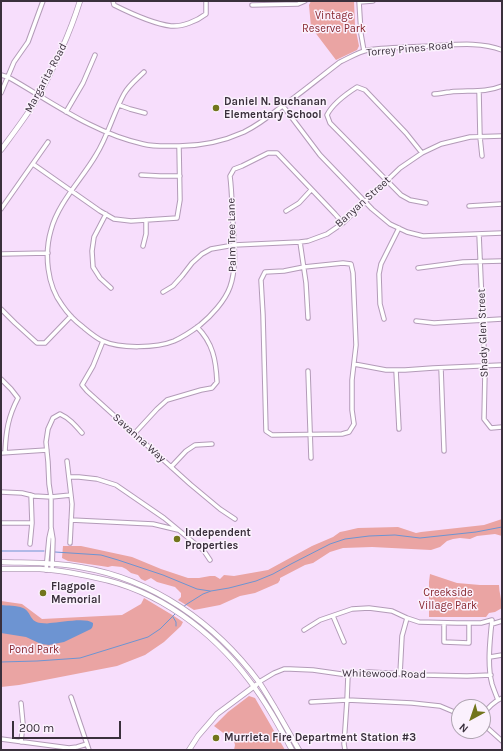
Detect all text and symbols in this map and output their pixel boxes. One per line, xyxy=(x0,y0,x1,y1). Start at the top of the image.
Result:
park label: Vintage Reserve Park xyxy=(302,9,366,35)
street label: Torrey Pines Road xyxy=(366,39,454,59)
street label: Margarita Road xyxy=(22,41,70,115)
place label: Daniel N. Buchanan Elementary School xyxy=(224,95,327,121)
marker: Daniel N. Buchanan Elementary School xyxy=(211,103,221,113)
street label: Banyan Street xyxy=(333,174,393,230)
street label: Palm Tree Lane xyxy=(225,198,239,272)
street label: Shady Glen Street xyxy=(475,288,491,378)
street label: Savanna Way xyxy=(110,411,168,465)
place label: Independent Properties xyxy=(185,526,251,552)
marker: Independent Properties xyxy=(172,534,182,544)
place label: Flagpole Memorial xyxy=(51,580,101,606)
park label: Creekside Village Park xyxy=(419,586,477,612)
marker: Flagpole Memorial xyxy=(38,588,48,598)
park label: Pond Park xyxy=(9,643,59,657)
street label: Whitewood Road xyxy=(342,667,426,681)
north arrow xyxy=(451,699,491,739)
scale bar xyxy=(14,713,123,739)
text: N xyxy=(456,720,471,735)
text: 200 m xyxy=(19,721,54,735)
place label: Murrieta Fire Department Station #3 xyxy=(224,731,416,745)
marker: Murrieta Fire Department Station #3 xyxy=(211,733,221,743)

